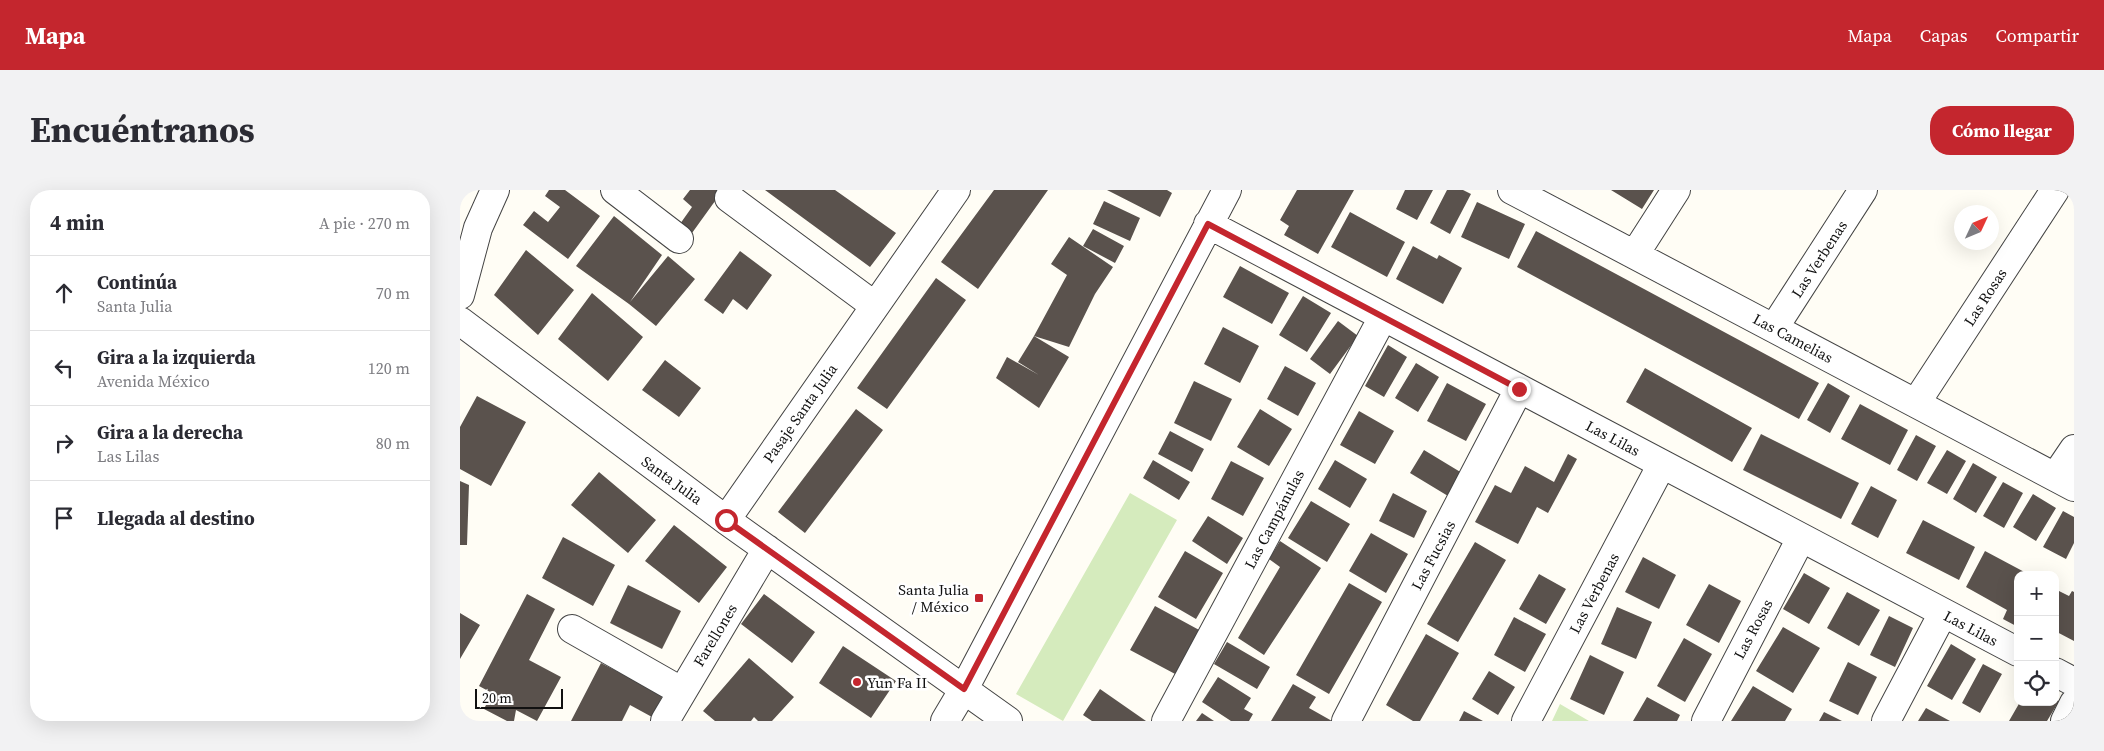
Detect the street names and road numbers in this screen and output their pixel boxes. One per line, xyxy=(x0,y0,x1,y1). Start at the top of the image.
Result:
street label: Las Verbenas xyxy=(1786,216,1852,302)
street label: Las Rosas xyxy=(1958,264,2012,330)
street label: Las Camelias xyxy=(1749,308,1837,368)
street label: Pasaje Santa Julia xyxy=(758,359,842,467)
street label: Las Lilas xyxy=(1582,415,1644,461)
street label: Santa Julia xyxy=(637,451,707,509)
street label: Las Campánulas xyxy=(1239,466,1309,572)
street label: Las Fucsias xyxy=(1406,517,1460,593)
street label: Las Verbenas xyxy=(1564,549,1624,637)
street label: Las Rosas xyxy=(1728,595,1778,663)
street label: Farellones xyxy=(688,600,742,670)
street label: Las Lilas xyxy=(1940,605,2002,651)

